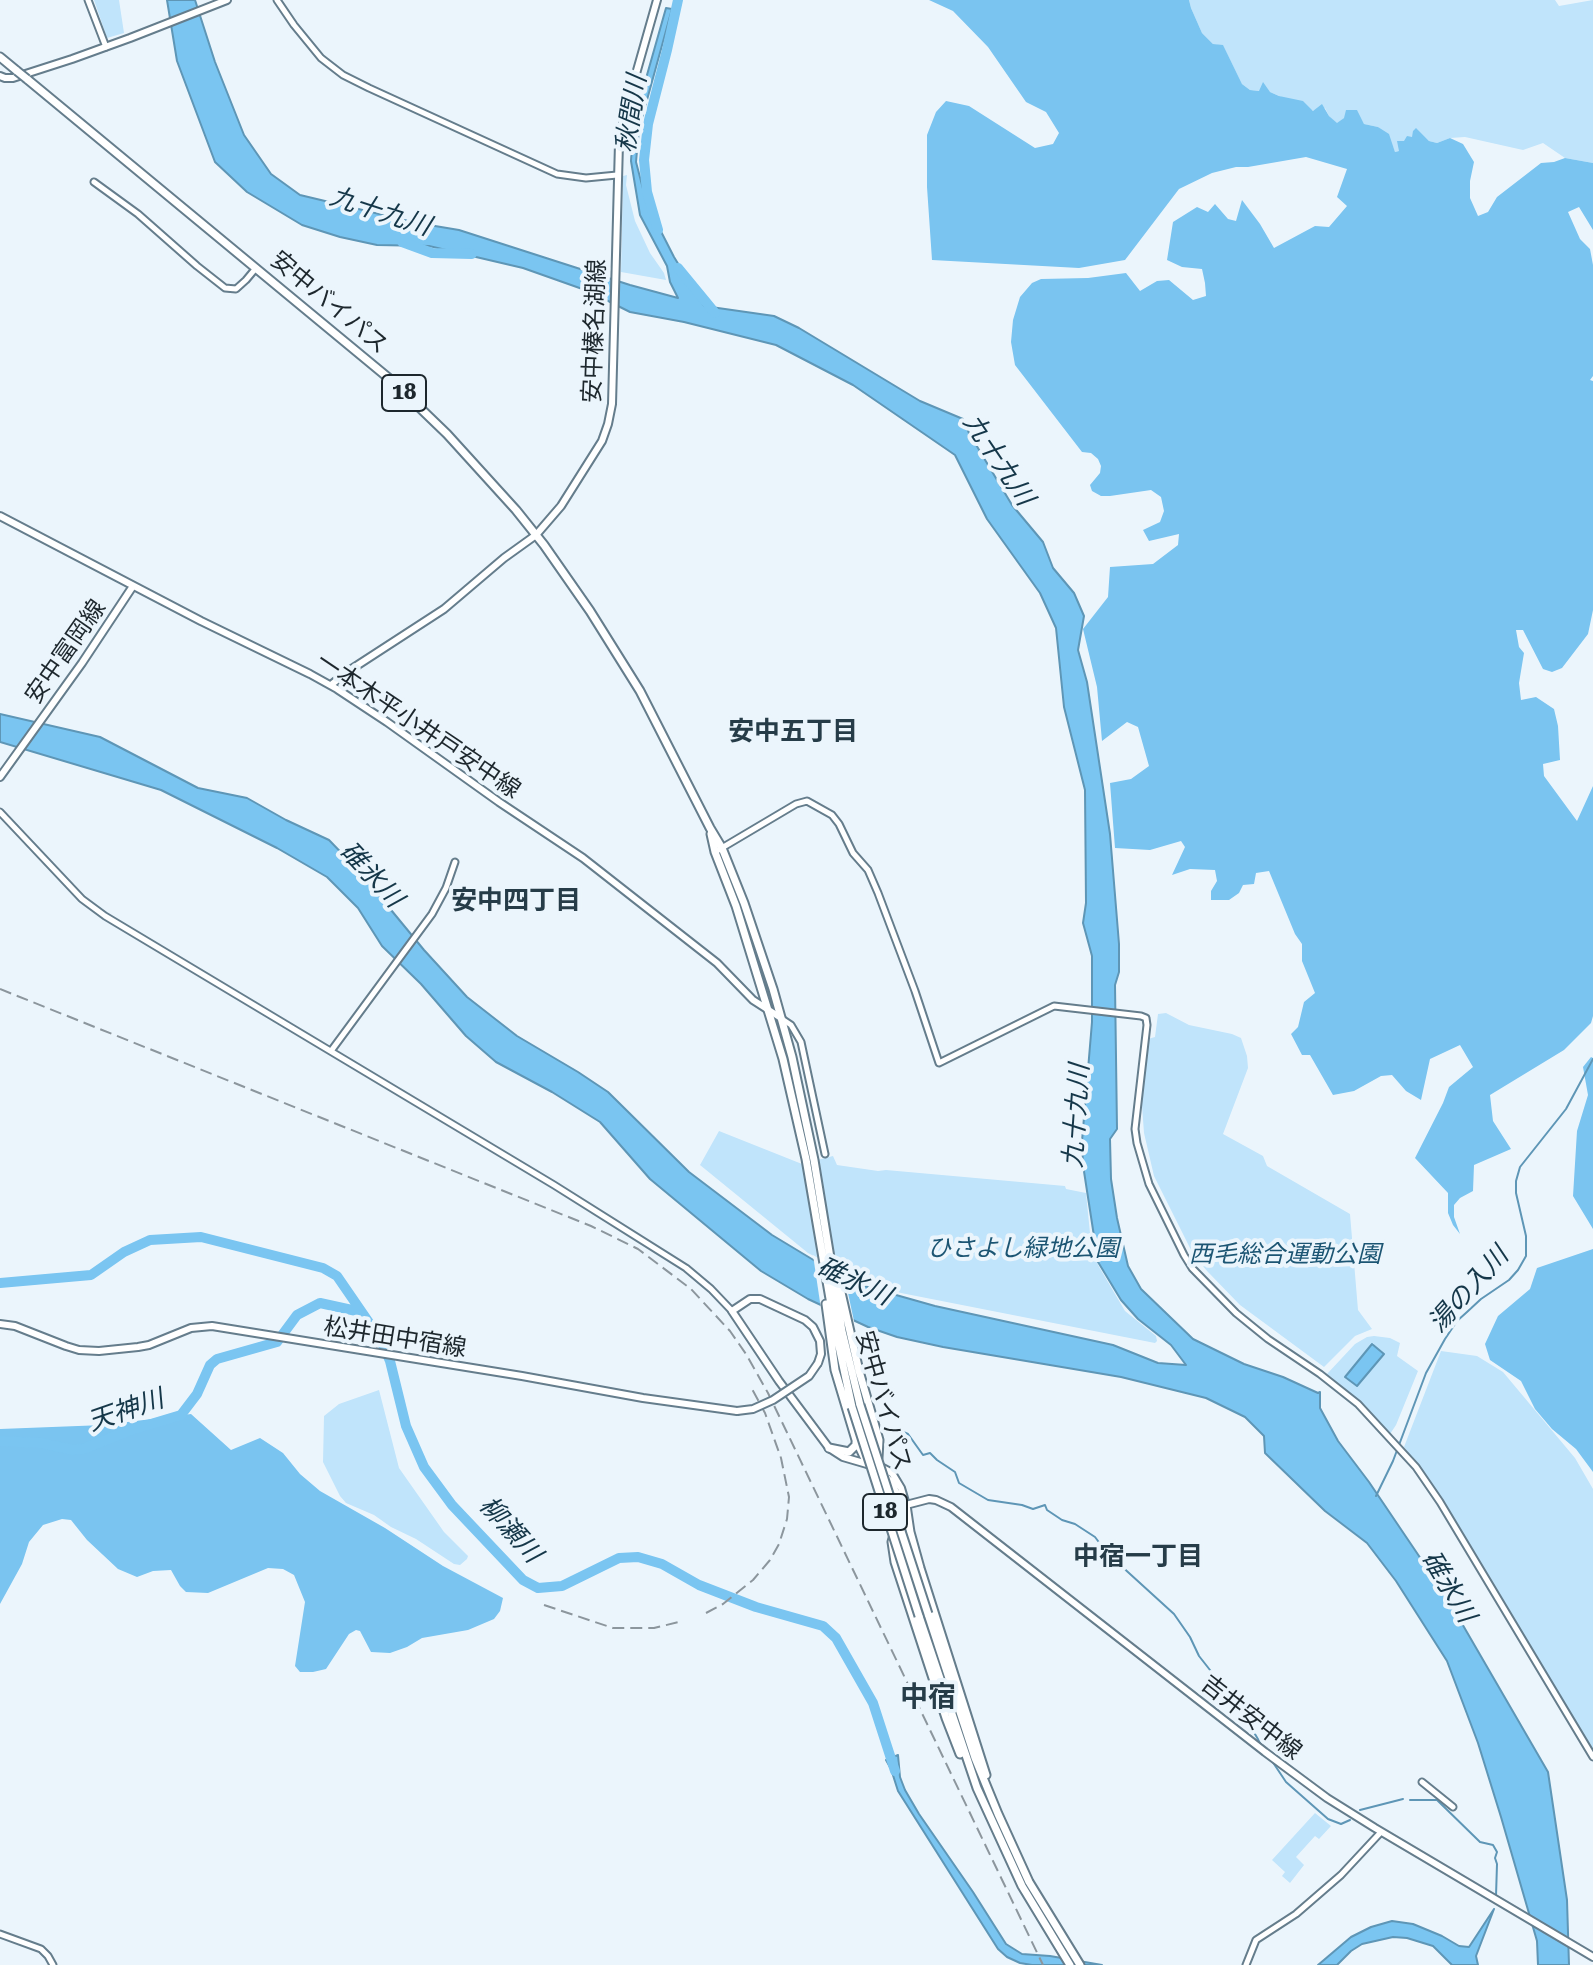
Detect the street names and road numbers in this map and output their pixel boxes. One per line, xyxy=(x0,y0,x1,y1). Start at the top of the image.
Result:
street label: 安中バイパス xyxy=(265,246,393,360)
street label: 安中榛名湖線 xyxy=(578,259,612,403)
road number: 18 xyxy=(382,375,426,411)
street label: 安中富岡線 xyxy=(20,595,112,709)
street label: 一本木平小井戸安中線 xyxy=(310,647,526,805)
street label: 松井田中宿線 xyxy=(322,1313,468,1363)
street label: 安中バイパス xyxy=(849,1328,917,1474)
road number: 18 xyxy=(863,1494,907,1530)
street label: 吉井安中線 xyxy=(1195,1670,1307,1766)

